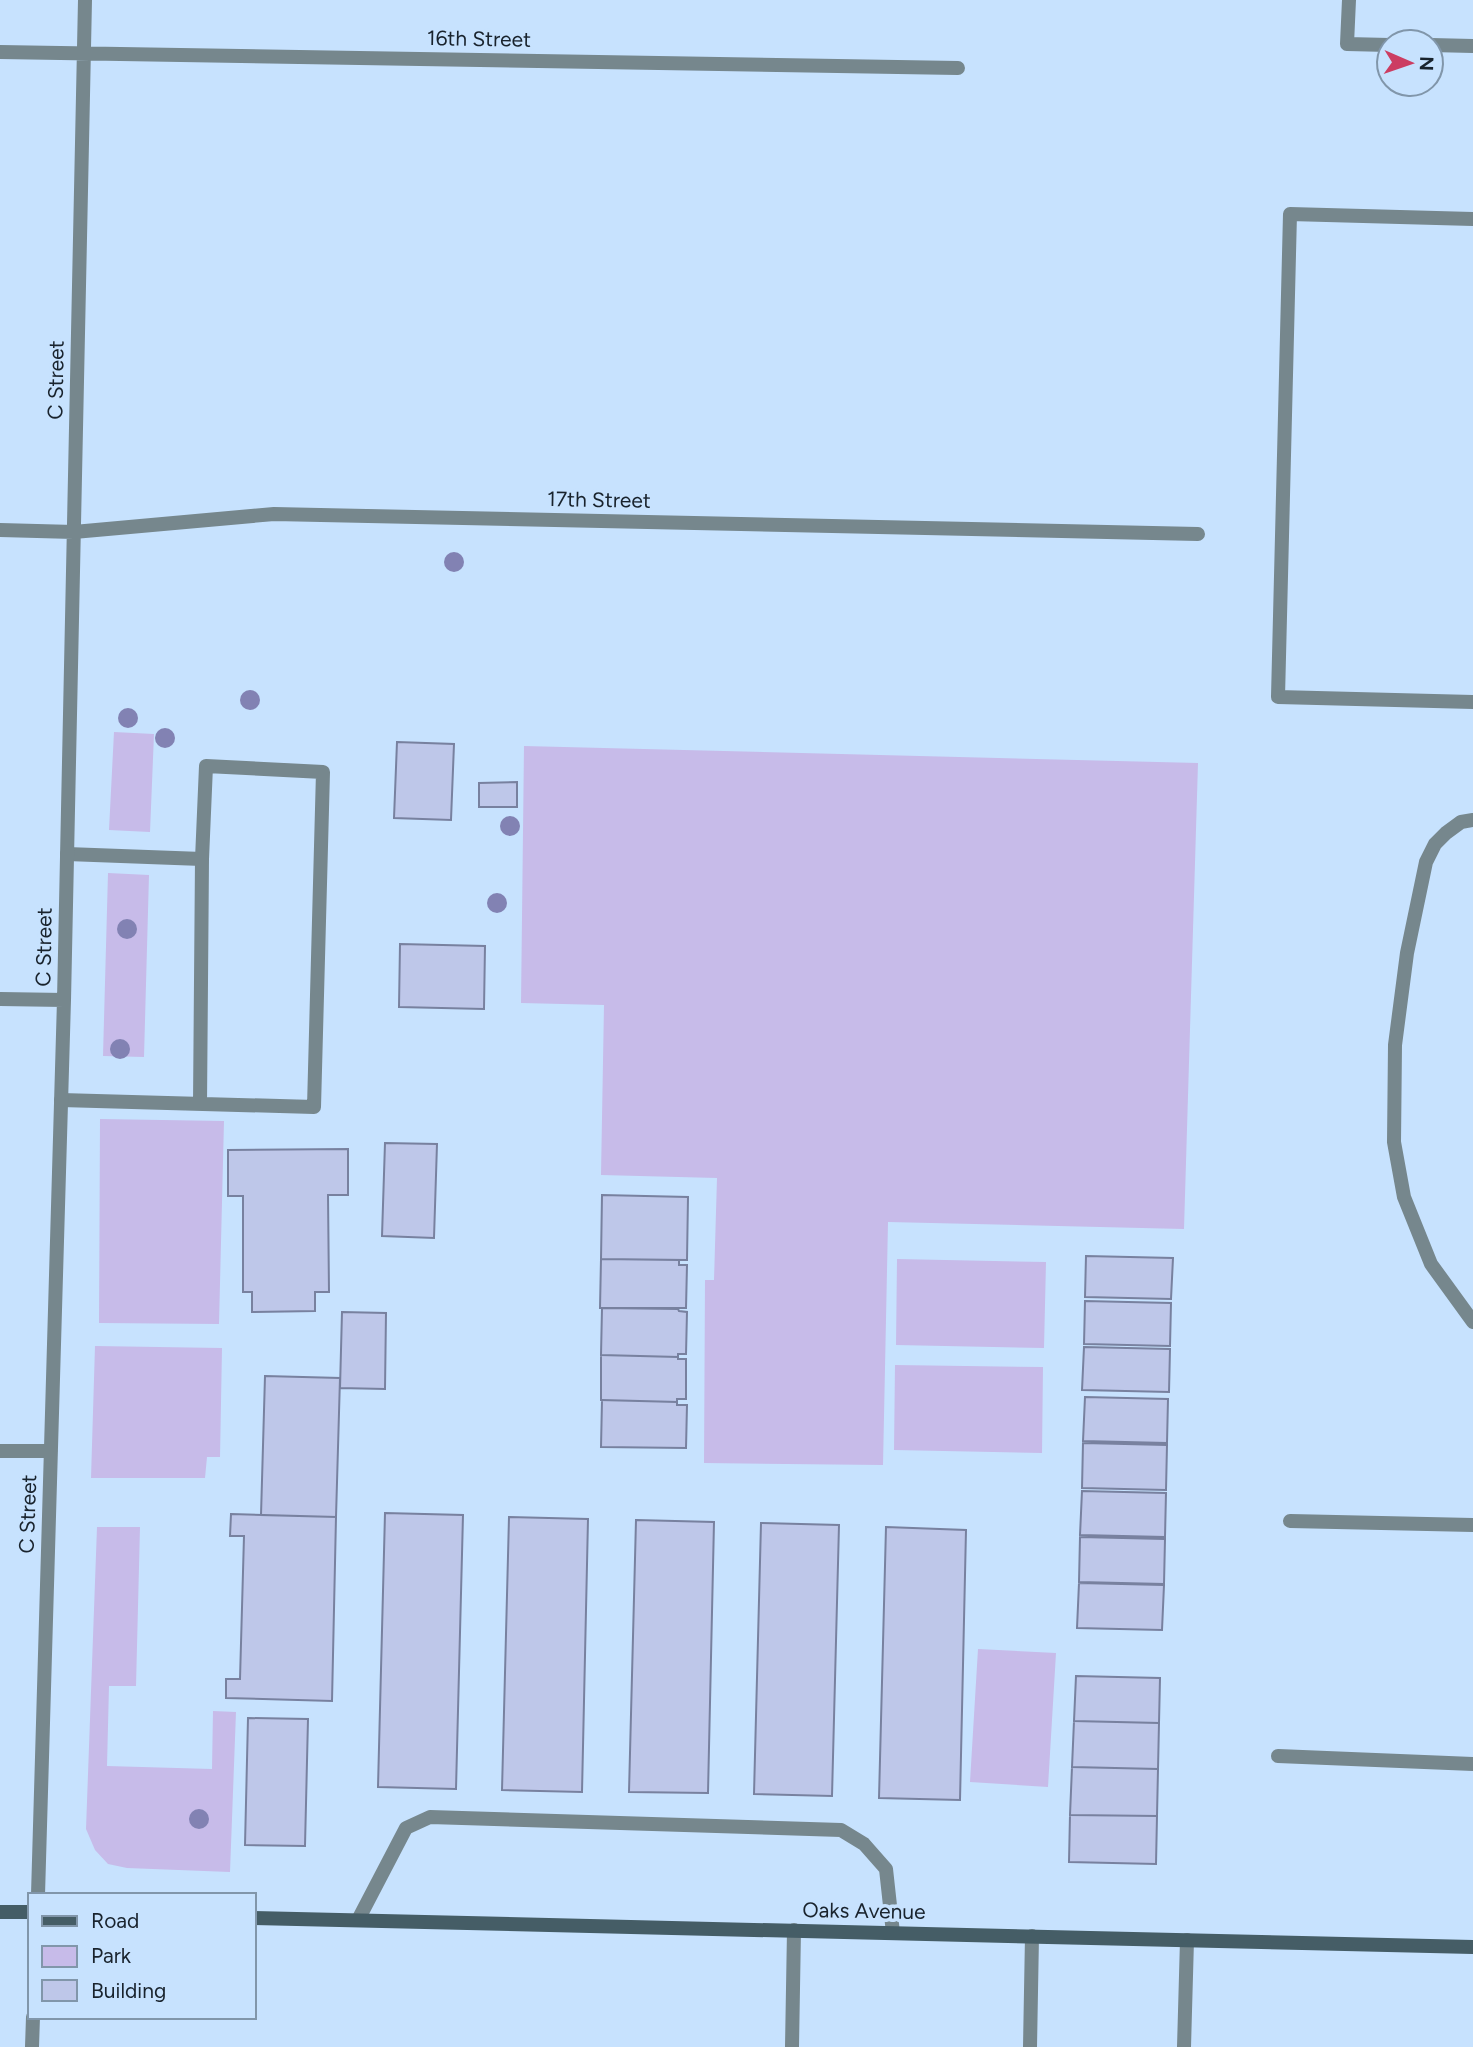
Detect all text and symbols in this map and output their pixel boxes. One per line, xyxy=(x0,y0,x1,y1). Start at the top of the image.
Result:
street label: 16th Street xyxy=(427,25,531,52)
north arrow xyxy=(1375,28,1445,98)
text: N xyxy=(1415,56,1438,71)
street label: C Street xyxy=(42,340,69,420)
street label: 17th Street xyxy=(547,486,651,513)
street label: C Street xyxy=(30,907,57,987)
street label: C Street xyxy=(14,1474,41,1554)
legend xyxy=(28,1893,256,2019)
street label: Oaks Avenue xyxy=(802,1897,926,1924)
text: Road xyxy=(91,1908,139,1933)
text: Park xyxy=(91,1943,132,1968)
text: Building xyxy=(91,1978,166,2003)

